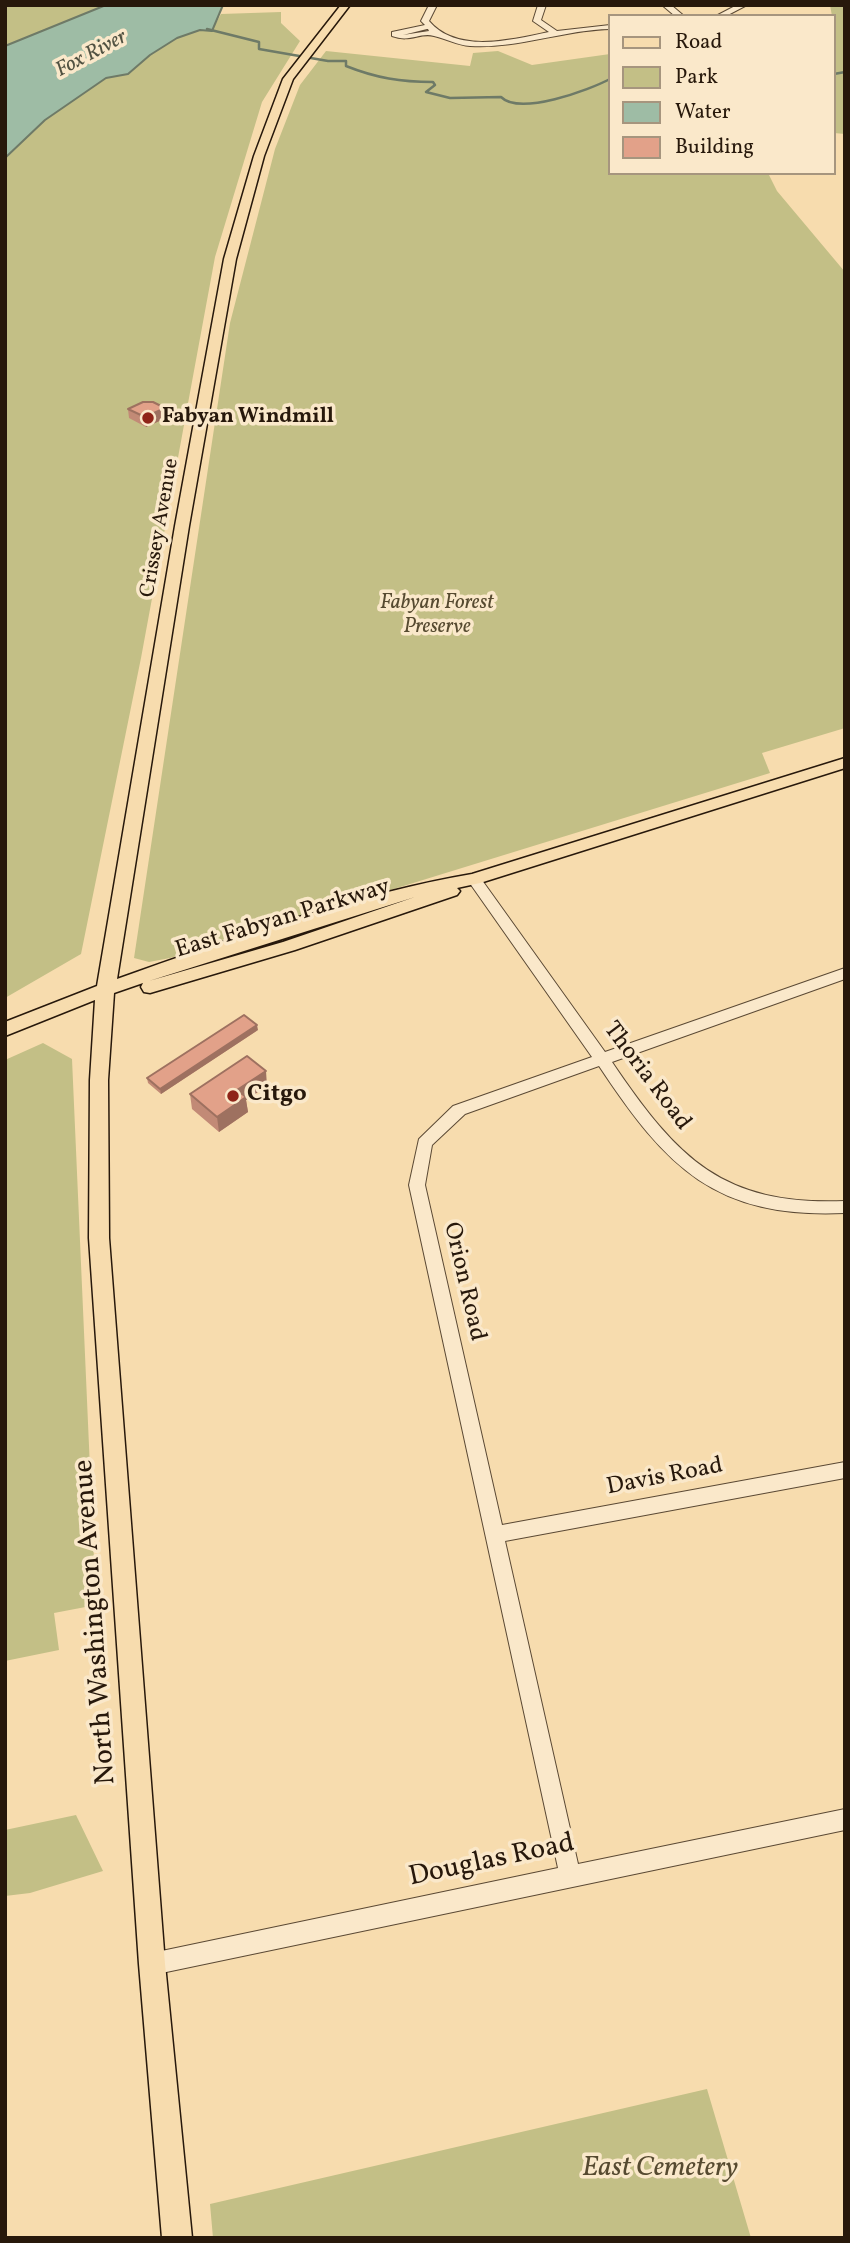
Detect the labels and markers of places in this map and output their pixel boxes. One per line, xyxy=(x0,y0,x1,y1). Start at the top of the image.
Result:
place label: Fabyan Windmill xyxy=(162,405,334,431)
marker: Fabyan Windmill xyxy=(140,410,156,426)
place label: Citgo xyxy=(247,1082,307,1110)
marker: Citgo xyxy=(225,1088,241,1104)

